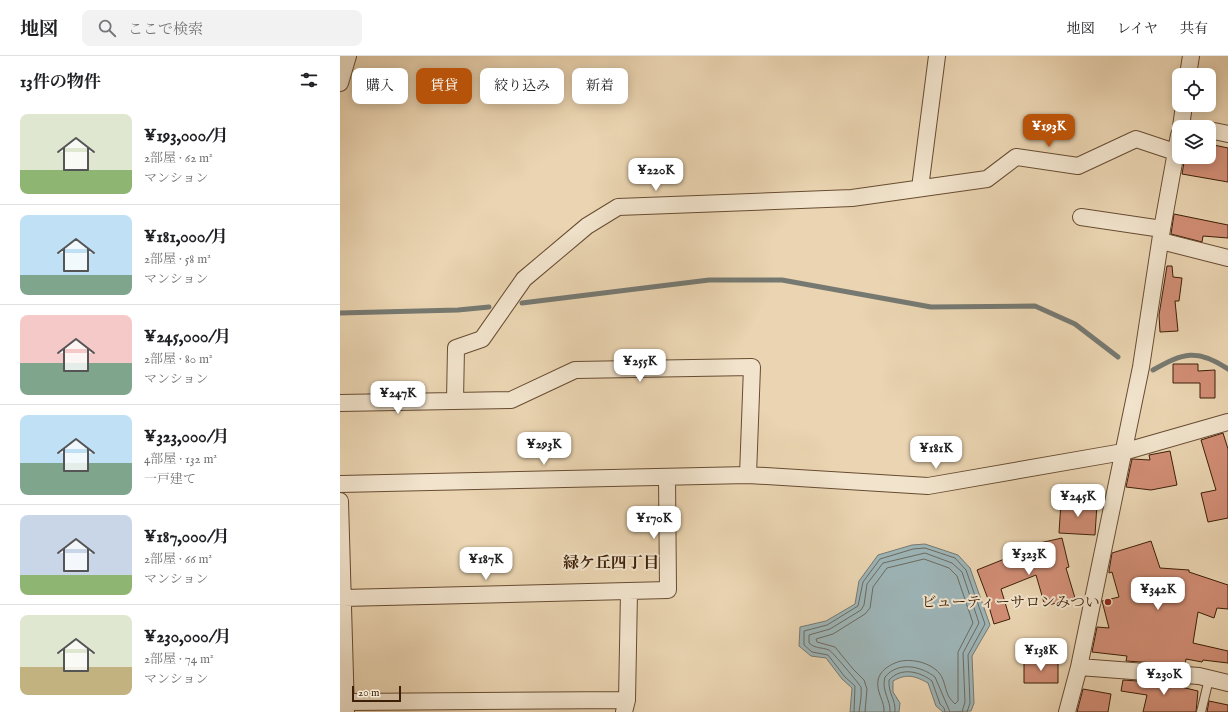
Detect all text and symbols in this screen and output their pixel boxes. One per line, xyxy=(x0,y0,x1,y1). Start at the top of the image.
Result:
search box xyxy=(82,10,362,46)
icon: search xyxy=(96,17,118,39)
text: 地図 xyxy=(20,18,58,42)
text: ここで検索 xyxy=(128,20,203,39)
text: 地図 xyxy=(1067,20,1095,38)
text: レイヤ xyxy=(1117,20,1158,38)
text: 共有 xyxy=(1180,20,1208,38)
chip: 購入 xyxy=(352,68,408,104)
chip: 賃貸 xyxy=(416,68,472,104)
chip: 絞り込み xyxy=(480,68,564,104)
chip: 新着 xyxy=(572,68,628,104)
map controls xyxy=(1172,68,1216,164)
button: locate xyxy=(1172,68,1216,112)
icon: filters xyxy=(298,69,320,91)
text: 13件の物件 xyxy=(20,72,101,93)
pin: ¥193K xyxy=(1021,114,1077,148)
text: ¥193K xyxy=(1032,118,1066,135)
button: layers xyxy=(1172,120,1216,164)
text: ¥193,000/月 xyxy=(144,126,229,147)
icon: home xyxy=(52,130,100,178)
text: 2部屋 · 62 m² xyxy=(144,150,213,167)
pin: ¥220K xyxy=(628,158,684,192)
text: ¥220K xyxy=(637,162,675,179)
text: マンション xyxy=(144,170,208,187)
text: ¥181,000/月 xyxy=(144,227,228,248)
icon: home xyxy=(52,231,100,279)
text: 2部屋 · 58 m² xyxy=(144,251,211,268)
text: マンション xyxy=(144,271,208,288)
text: ¥245,000/月 xyxy=(144,327,231,348)
icon: home xyxy=(52,331,100,379)
pin: ¥255K xyxy=(612,349,668,383)
text: 2部屋 · 80 m² xyxy=(144,351,213,368)
text: ¥255K xyxy=(623,353,657,370)
text: マンション xyxy=(144,371,208,388)
pin: ¥247K xyxy=(370,381,426,415)
text: ¥247K xyxy=(379,385,417,402)
text: ¥323,000/月 xyxy=(144,427,229,448)
icon: home xyxy=(52,431,100,479)
pin: ¥293K xyxy=(516,432,572,466)
text: ¥293K xyxy=(526,436,562,453)
pin: ¥181K xyxy=(908,436,964,470)
text: ¥181K xyxy=(919,440,953,457)
text: 4部屋 · 132 m² xyxy=(144,451,217,468)
text: 一戸建て xyxy=(144,471,196,488)
pin: ¥245K xyxy=(1050,484,1106,518)
text: ¥245K xyxy=(1060,488,1096,505)
pin: ¥170K xyxy=(626,506,682,540)
text: ¥170K xyxy=(636,510,672,527)
text: ¥187,000/月 xyxy=(144,527,230,548)
icon: home xyxy=(52,531,100,579)
pin: ¥323K xyxy=(1001,542,1057,576)
text: ¥323K xyxy=(1012,546,1046,563)
pin: ¥187K xyxy=(458,547,514,581)
text: 2部屋 · 66 m² xyxy=(144,551,212,568)
text: ¥187K xyxy=(469,551,503,568)
district label: 緑ケ丘四丁目 xyxy=(563,554,659,574)
text: マンション xyxy=(144,571,208,588)
pin: ¥342K xyxy=(1130,577,1186,611)
text: ¥342K xyxy=(1140,581,1176,598)
place label: ビューティーサロンみつい xyxy=(921,593,1100,612)
marker: ビューティーサロンみつい xyxy=(1103,597,1113,607)
text: ¥230,000/月 xyxy=(144,627,231,648)
icon: home xyxy=(52,631,100,679)
pin: ¥138K xyxy=(1013,638,1069,672)
text: ¥138K xyxy=(1024,642,1058,659)
text: 2部屋 · 74 m² xyxy=(144,651,214,668)
pin: ¥230K xyxy=(1136,662,1192,696)
text: ¥230K xyxy=(1146,666,1182,683)
text: マンション xyxy=(144,671,208,688)
scale bar xyxy=(352,684,401,703)
text: 20 m xyxy=(358,686,379,700)

